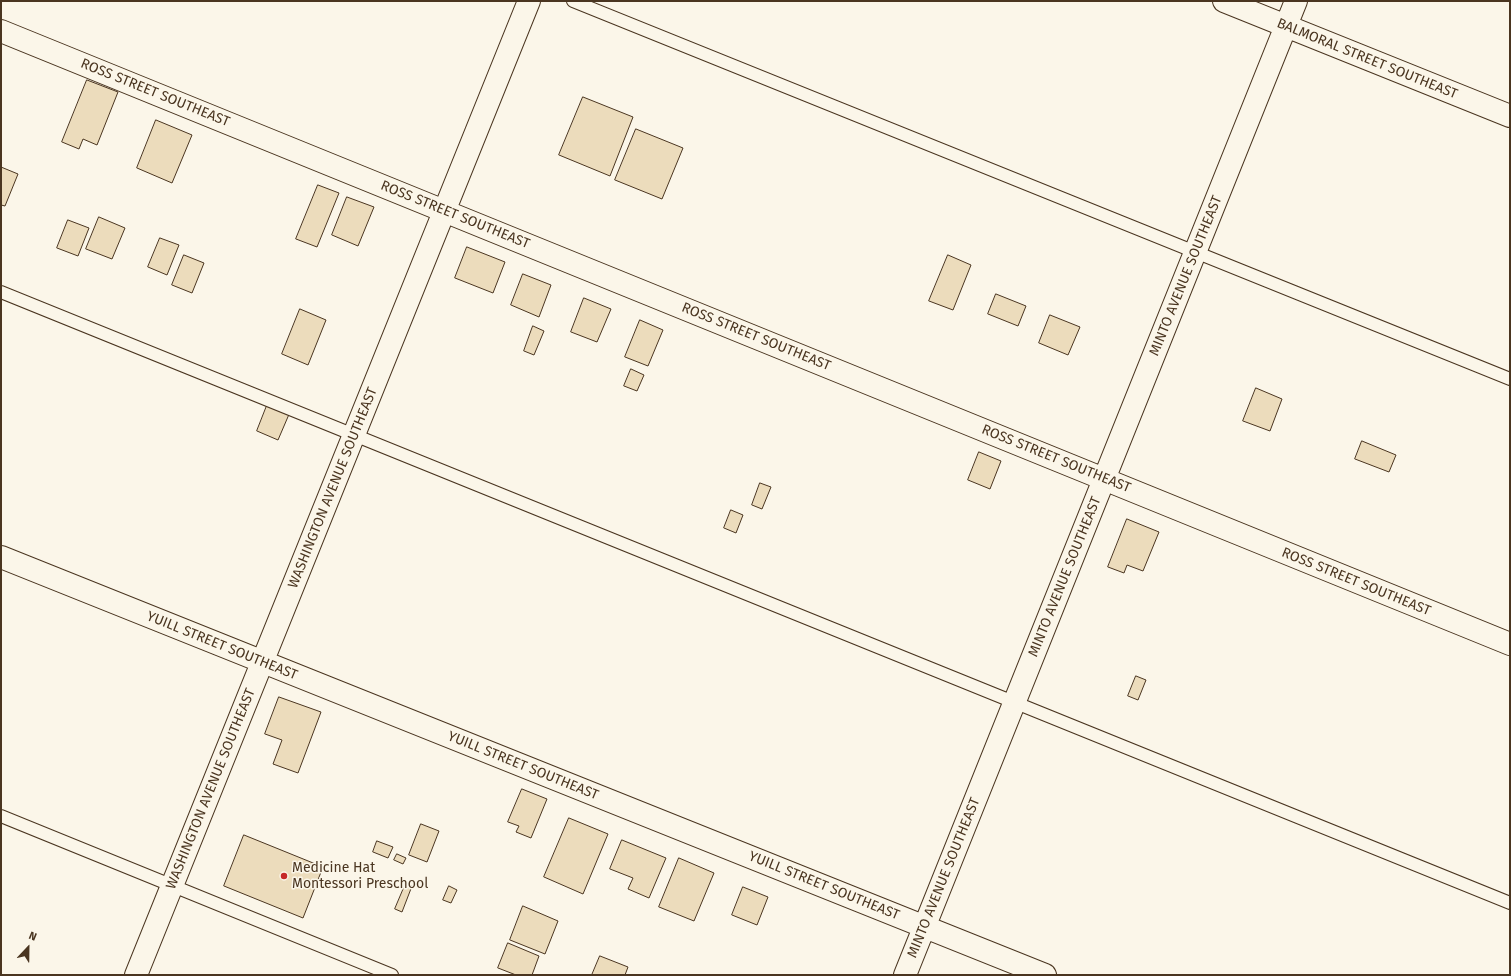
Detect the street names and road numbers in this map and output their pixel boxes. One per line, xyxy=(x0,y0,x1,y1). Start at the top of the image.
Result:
street label: BALMORAL STREET SOUTHEAST xyxy=(1274,15,1460,103)
street label: ROSS STREET SOUTHEAST xyxy=(78,55,232,131)
street label: ROSS STREET SOUTHEAST xyxy=(378,177,532,253)
street label: MINTO AVENUE SOUTHEAST xyxy=(1146,193,1226,359)
street label: ROSS STREET SOUTHEAST xyxy=(679,299,833,375)
street label: WASHINGTON AVENUE SOUTHEAST xyxy=(285,385,381,591)
street label: ROSS STREET SOUTHEAST xyxy=(979,421,1133,497)
street label: MINTO AVENUE SOUTHEAST xyxy=(1025,494,1105,660)
street label: ROSS STREET SOUTHEAST xyxy=(1279,544,1433,620)
street label: YUILL STREET SOUTHEAST xyxy=(144,608,300,684)
street label: WASHINGTON AVENUE SOUTHEAST xyxy=(163,686,259,892)
street label: YUILL STREET SOUTHEAST xyxy=(445,728,601,804)
street label: MINTO AVENUE SOUTHEAST xyxy=(904,795,984,961)
street label: YUILL STREET SOUTHEAST xyxy=(746,848,902,924)

